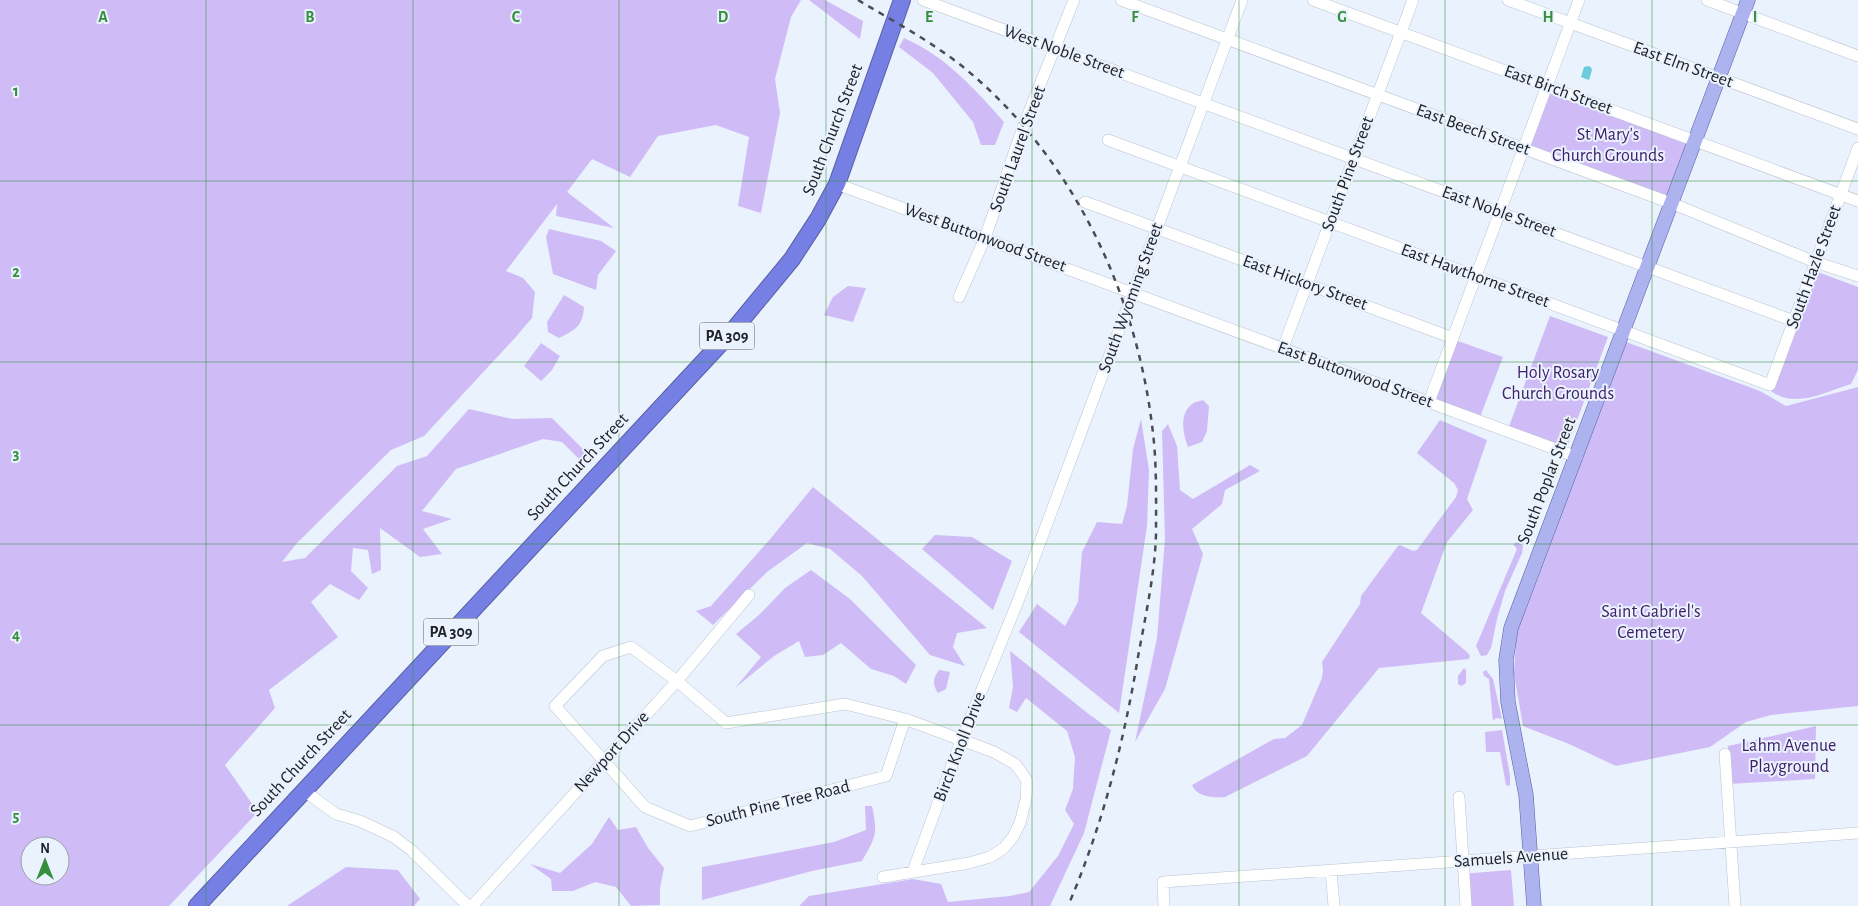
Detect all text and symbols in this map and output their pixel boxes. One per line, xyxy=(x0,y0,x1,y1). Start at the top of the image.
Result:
text: A xyxy=(98,9,108,25)
text: B xyxy=(305,9,315,25)
text: C xyxy=(512,9,521,25)
text: D xyxy=(718,9,729,25)
text: E xyxy=(925,9,933,25)
text: F xyxy=(1131,9,1139,25)
text: G xyxy=(1337,9,1347,25)
text: H xyxy=(1542,9,1554,25)
text: I xyxy=(1753,9,1757,25)
street label: West Noble Street xyxy=(1001,22,1127,82)
street label: East Elm Street xyxy=(1631,39,1736,91)
street label: South Church Street xyxy=(800,61,866,198)
street label: East Birch Street xyxy=(1502,62,1615,118)
text: 1 xyxy=(13,83,19,99)
street label: South Laurel Street xyxy=(987,83,1049,215)
street label: East Beech Street xyxy=(1414,101,1533,159)
street label: South Pine Street xyxy=(1319,114,1377,234)
park label: St Mary's Church Grounds xyxy=(1552,126,1664,165)
street label: East Noble Street xyxy=(1439,183,1559,241)
street label: West Buttonwood Street xyxy=(902,200,1069,276)
street label: South Hazle Street xyxy=(1783,203,1845,331)
street label: South Wyoming Street xyxy=(1096,220,1167,375)
street label: East Hawthorne Street xyxy=(1398,241,1552,311)
street label: East Hickory Street xyxy=(1240,252,1370,314)
text: 2 xyxy=(12,264,20,280)
road number: PA 309 xyxy=(700,322,754,350)
street label: East Buttonwood Street xyxy=(1275,339,1435,412)
park label: Holy Rosary Church Grounds xyxy=(1502,364,1614,403)
street label: South Church Street xyxy=(524,410,632,524)
street label: South Poplar Street xyxy=(1514,415,1580,547)
text: 3 xyxy=(13,446,20,462)
park label: Saint Gabriel's Cemetery xyxy=(1601,603,1701,642)
road number: PA 309 xyxy=(424,618,478,646)
text: 4 xyxy=(12,627,20,643)
street label: Birch Knoll Drive xyxy=(931,690,989,804)
street label: South Church Street xyxy=(247,706,355,820)
street label: Newport Drive xyxy=(571,708,653,796)
park label: Lahm Avenue Playground xyxy=(1742,737,1836,776)
street label: South Pine Tree Road xyxy=(704,777,852,831)
text: 5 xyxy=(13,808,20,824)
north arrow xyxy=(20,836,70,886)
text: N xyxy=(40,842,50,856)
street label: Samuels Avenue xyxy=(1453,845,1569,871)

